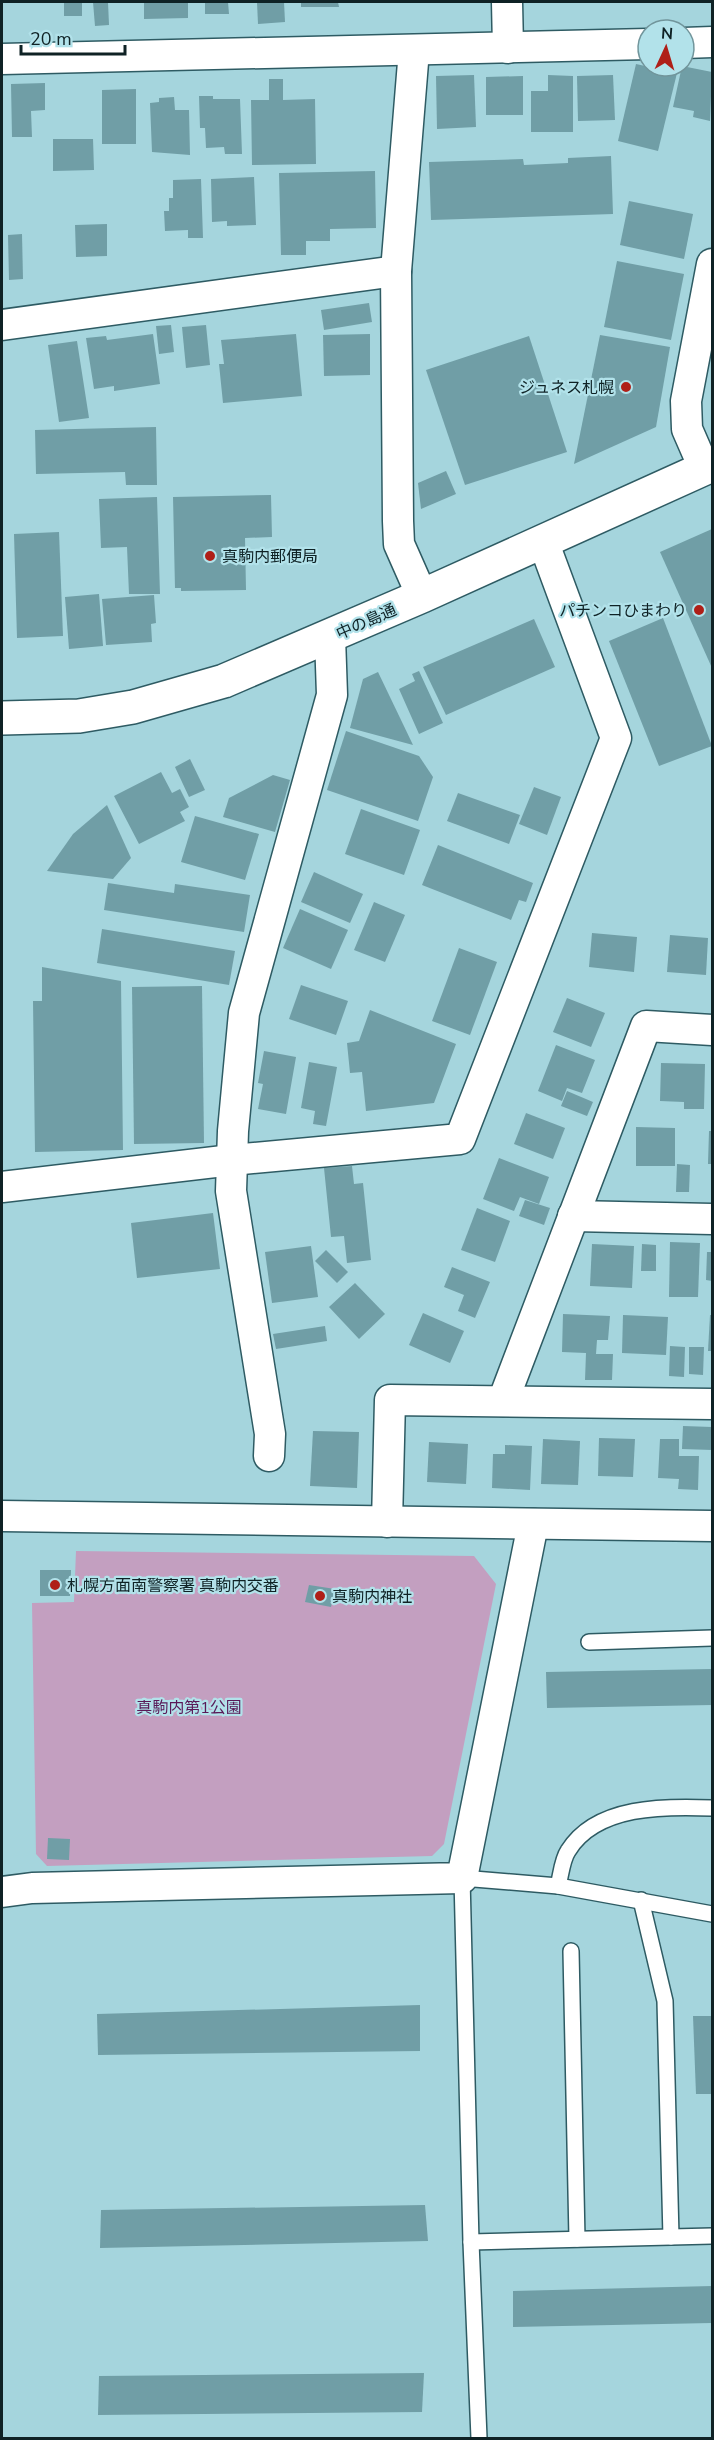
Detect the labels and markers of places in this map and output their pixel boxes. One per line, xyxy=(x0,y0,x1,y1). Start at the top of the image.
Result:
place label: ジュネス札幌 xyxy=(519,377,614,399)
marker: ジュネス札幌 xyxy=(619,380,633,394)
place label: 真駒内郵便局 xyxy=(222,546,318,568)
marker: 真駒内郵便局 xyxy=(203,549,217,563)
place label: パチンコひまわり xyxy=(559,600,687,622)
marker: パチンコひまわり xyxy=(692,603,706,617)
place label: 札幌方面南警察署 真駒内交番 xyxy=(67,1575,279,1597)
marker: 札幌方面南警察署 真駒内交番 xyxy=(48,1578,62,1592)
place label: 真駒内神社 xyxy=(332,1586,412,1608)
marker: 真駒内神社 xyxy=(313,1589,327,1603)

